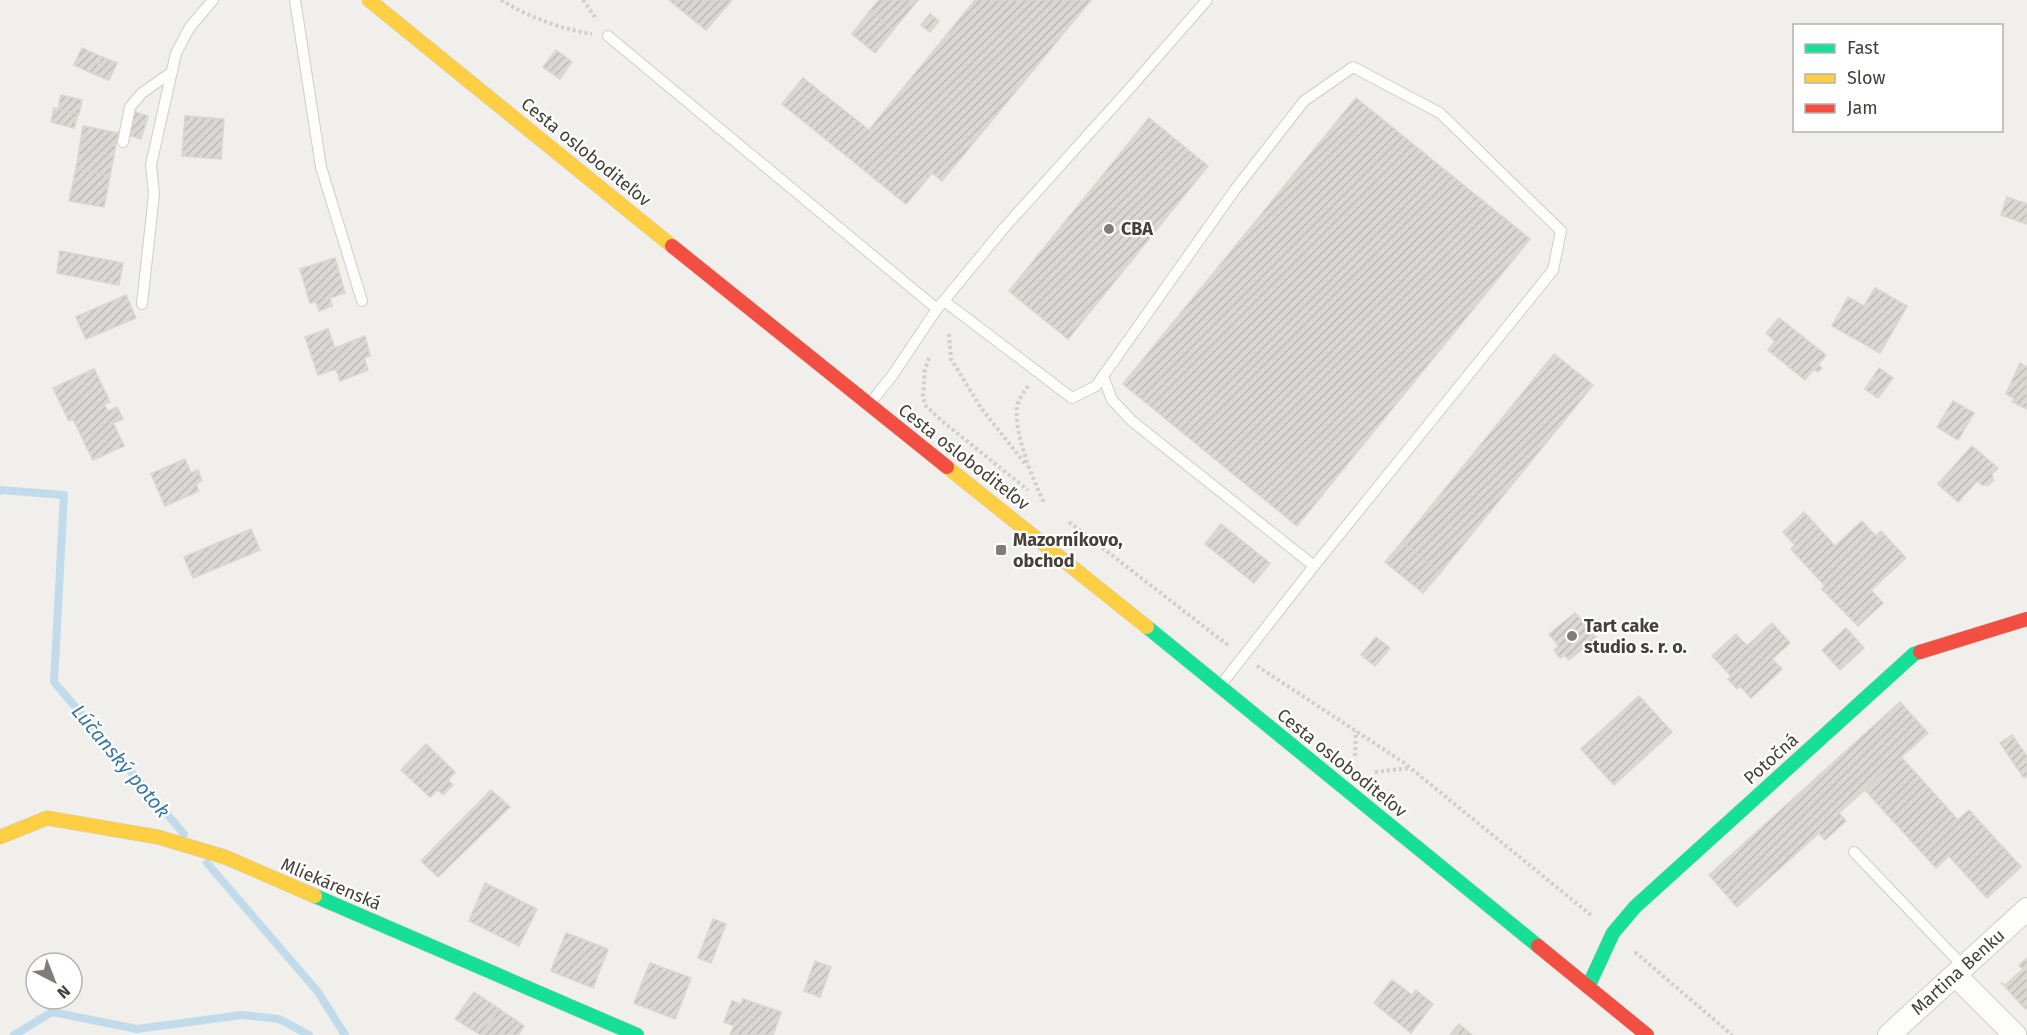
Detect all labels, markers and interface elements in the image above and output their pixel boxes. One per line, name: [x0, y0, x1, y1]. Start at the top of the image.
legend: [1793, 24, 2003, 132]
text: Fast: [1847, 37, 1880, 59]
text: Slow: [1847, 67, 1886, 89]
street label: Cesta osloboditeľov: [517, 93, 655, 211]
text: Jam: [1847, 97, 1878, 119]
place label: CBA: [1121, 218, 1153, 240]
marker: CBA: [1102, 222, 1116, 236]
street label: Cesta osloboditeľov: [894, 399, 1034, 515]
place label: Mazorníkovo, obchod: [1013, 529, 1123, 572]
marker: Mazorníkovo, obchod: [994, 543, 1008, 557]
place label: Tart cake studio s. r. o.: [1584, 615, 1687, 658]
marker: Tart cake studio s. r. o.: [1565, 629, 1579, 643]
water label: Lúčanský potok: [67, 700, 175, 823]
street label: Cesta osloboditeľov: [1273, 704, 1411, 822]
street label: Potočná: [1739, 729, 1803, 789]
street label: Mliekárenská: [278, 853, 384, 915]
street label: Martina Benku: [1907, 924, 2009, 1020]
north arrow: [24, 951, 84, 1011]
text: N: [53, 981, 74, 1002]

